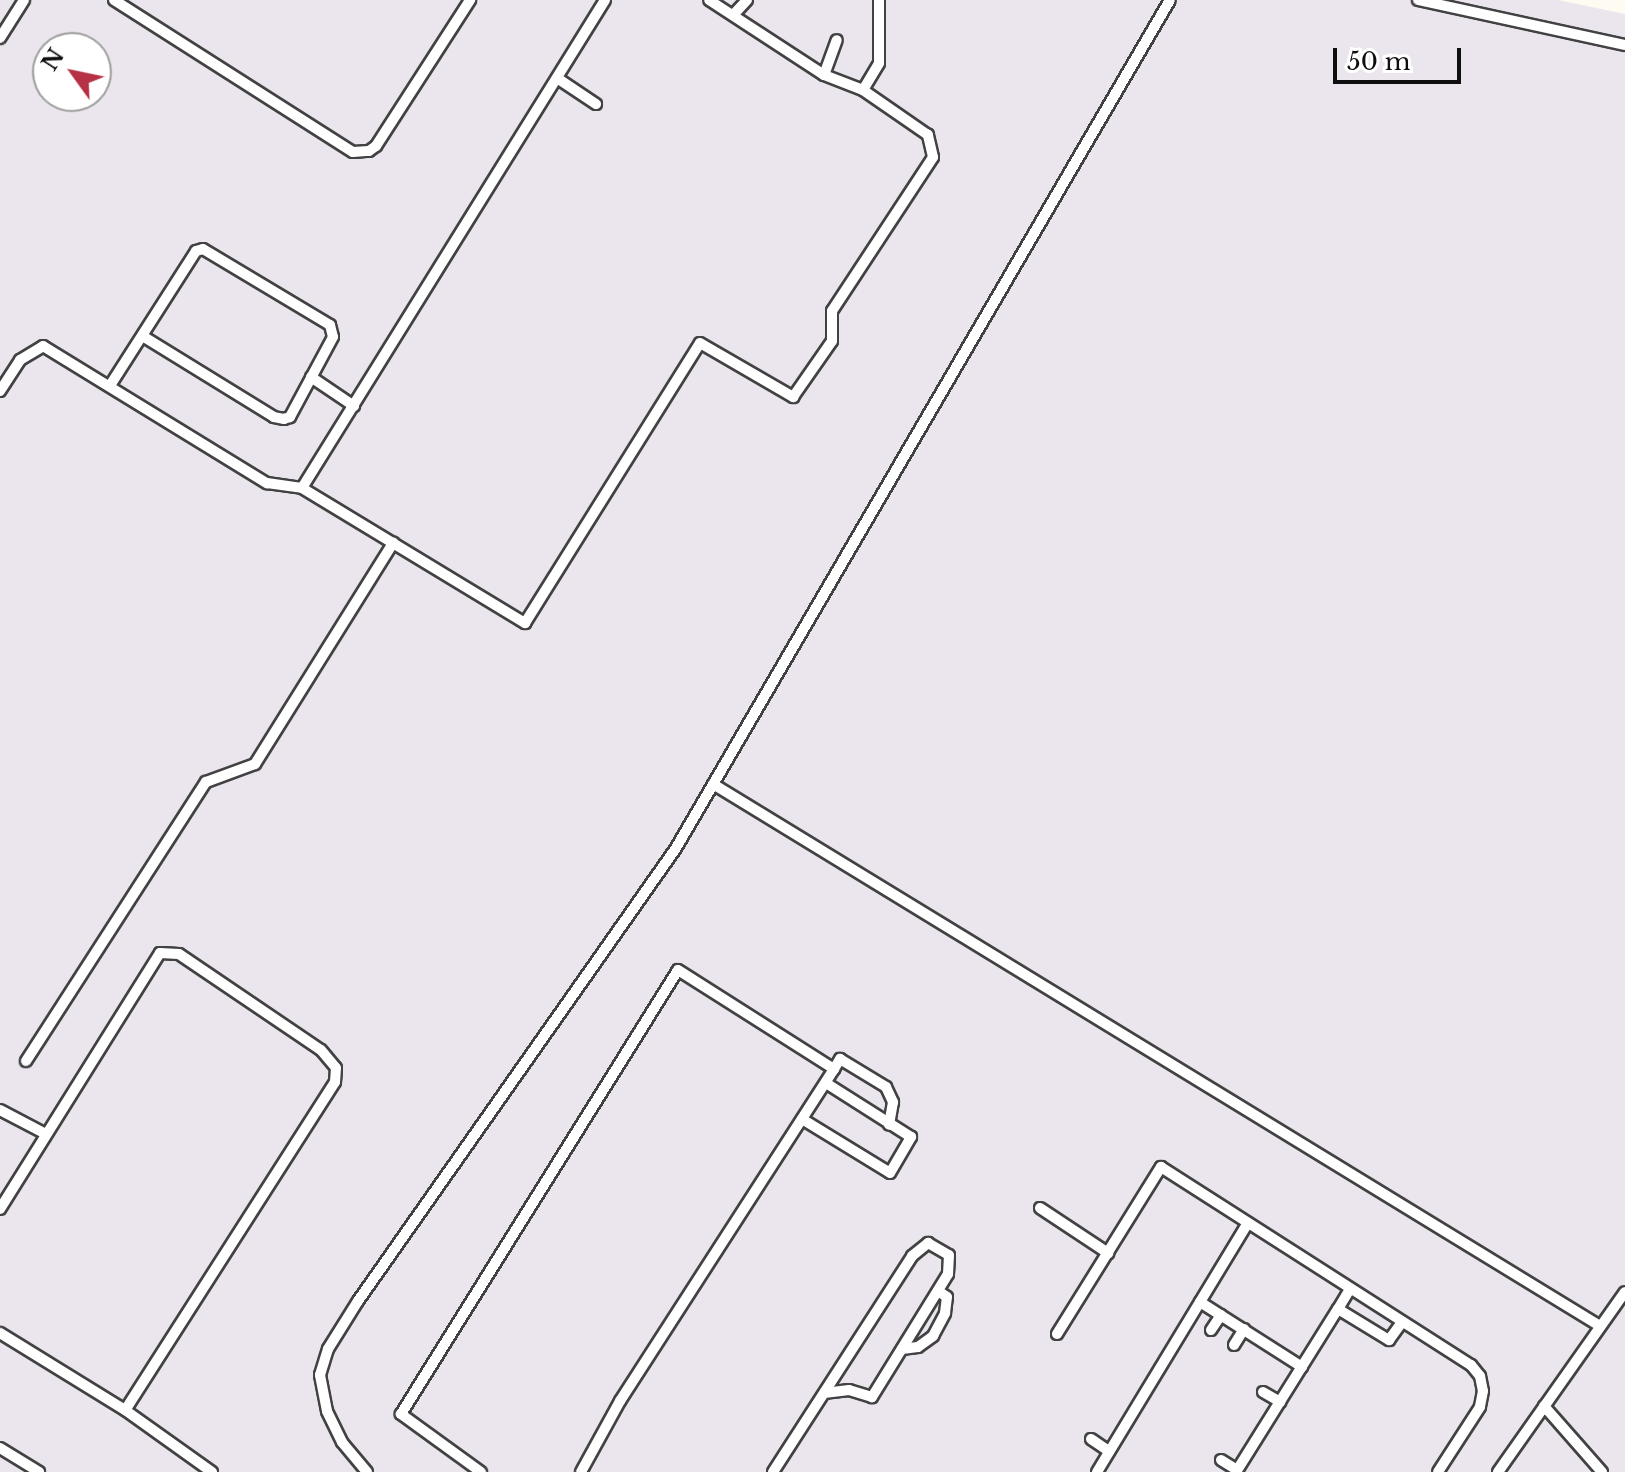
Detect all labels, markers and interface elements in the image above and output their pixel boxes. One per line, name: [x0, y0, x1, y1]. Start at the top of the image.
north arrow: [32, 32, 112, 112]
scale bar: [1337, 32, 1465, 82]
text: N: [36, 44, 70, 76]
text: 50 m: [1347, 47, 1410, 76]

